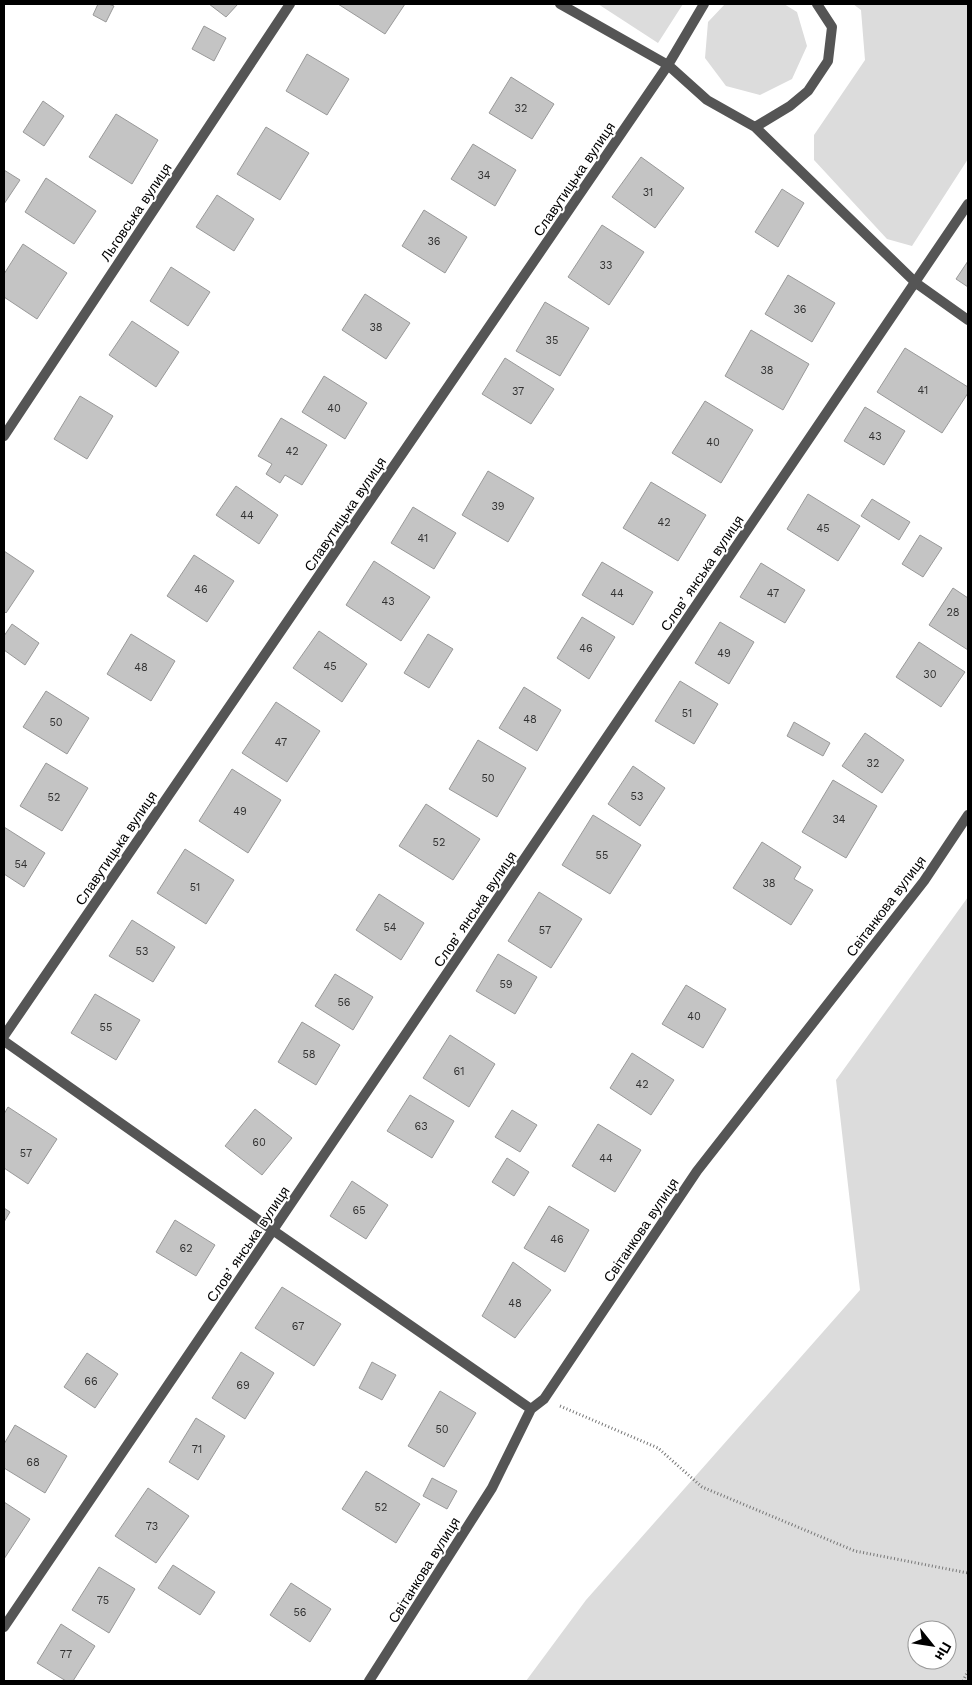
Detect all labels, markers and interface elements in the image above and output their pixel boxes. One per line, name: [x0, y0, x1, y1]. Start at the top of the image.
house number: 32: [515, 102, 527, 115]
street label: Славутицька вулиця: [530, 119, 618, 239]
street label: Льговська вулиця: [97, 160, 175, 264]
house number: 34: [477, 169, 491, 182]
house number: 31: [643, 186, 653, 199]
house number: 36: [427, 235, 441, 248]
house number: 33: [600, 259, 612, 272]
house number: 36: [793, 303, 807, 316]
house number: 38: [369, 321, 383, 334]
house number: 35: [546, 334, 558, 347]
house number: 38: [760, 364, 774, 377]
house number: 41: [918, 384, 928, 397]
house number: 37: [512, 385, 524, 398]
house number: 40: [327, 402, 341, 415]
house number: 43: [868, 430, 882, 443]
house number: 40: [706, 436, 720, 449]
house number: 42: [285, 445, 299, 458]
street label: Славутицька вулиця: [301, 454, 389, 574]
house number: 39: [491, 500, 505, 513]
house number: 44: [240, 509, 254, 522]
street label: Словʼянська вулиця: [657, 512, 747, 634]
house number: 42: [657, 516, 671, 529]
house number: 45: [816, 522, 830, 535]
house number: 41: [418, 532, 428, 545]
house number: 46: [194, 583, 208, 596]
house number: 44: [610, 587, 624, 600]
house number: 47: [767, 587, 779, 600]
house number: 43: [381, 595, 395, 608]
house number: 28: [946, 606, 960, 619]
house number: 46: [579, 642, 593, 655]
house number: 49: [717, 647, 731, 660]
house number: 45: [323, 660, 337, 673]
house number: 48: [134, 661, 148, 674]
house number: 30: [923, 668, 937, 681]
house number: 51: [682, 707, 692, 720]
house number: 48: [523, 713, 537, 726]
house number: 50: [49, 716, 63, 729]
house number: 47: [275, 736, 287, 749]
house number: 32: [867, 757, 879, 770]
house number: 50: [481, 772, 495, 785]
street label: Славутицька вулиця: [72, 788, 160, 908]
house number: 53: [631, 790, 643, 803]
house number: 52: [48, 791, 60, 804]
house number: 49: [233, 805, 247, 818]
house number: 34: [832, 813, 846, 826]
house number: 52: [433, 836, 445, 849]
street label: Словʼянська вулиця: [430, 848, 520, 970]
house number: 55: [596, 849, 608, 862]
street label: Світанкова вулиця: [843, 853, 929, 959]
house number: 54: [14, 858, 28, 871]
house number: 38: [762, 877, 776, 890]
house number: 51: [190, 881, 200, 894]
house number: 54: [383, 921, 397, 934]
house number: 57: [539, 924, 551, 937]
house number: 53: [136, 945, 148, 958]
house number: 59: [499, 978, 513, 991]
house number: 56: [337, 996, 351, 1009]
house number: 40: [687, 1010, 701, 1023]
house number: 55: [100, 1021, 112, 1034]
house number: 58: [302, 1048, 316, 1061]
house number: 61: [454, 1065, 464, 1078]
house number: 42: [635, 1078, 649, 1091]
house number: 63: [414, 1120, 428, 1133]
house number: 60: [252, 1136, 266, 1149]
house number: 57: [20, 1147, 32, 1160]
house number: 44: [599, 1152, 613, 1165]
street label: Світанкова вулиця: [600, 1175, 682, 1285]
street label: Словʼянська вулиця: [203, 1183, 293, 1305]
house number: 65: [352, 1204, 366, 1217]
house number: 46: [550, 1233, 564, 1246]
house number: 62: [179, 1242, 193, 1255]
house number: 48: [508, 1297, 522, 1310]
house number: 67: [292, 1320, 304, 1333]
house number: 66: [84, 1375, 98, 1388]
house number: 69: [236, 1379, 250, 1392]
house number: 50: [435, 1423, 449, 1436]
house number: 71: [192, 1443, 202, 1456]
house number: 68: [26, 1456, 40, 1469]
house number: 52: [375, 1501, 387, 1514]
street label: Світанкова вулиця: [385, 1514, 463, 1626]
house number: 73: [146, 1520, 158, 1533]
house number: 75: [97, 1594, 109, 1607]
house number: 56: [293, 1606, 307, 1619]
north arrow: [907, 1620, 957, 1670]
text: Пн: [932, 1639, 955, 1664]
house number: 77: [60, 1648, 72, 1661]

